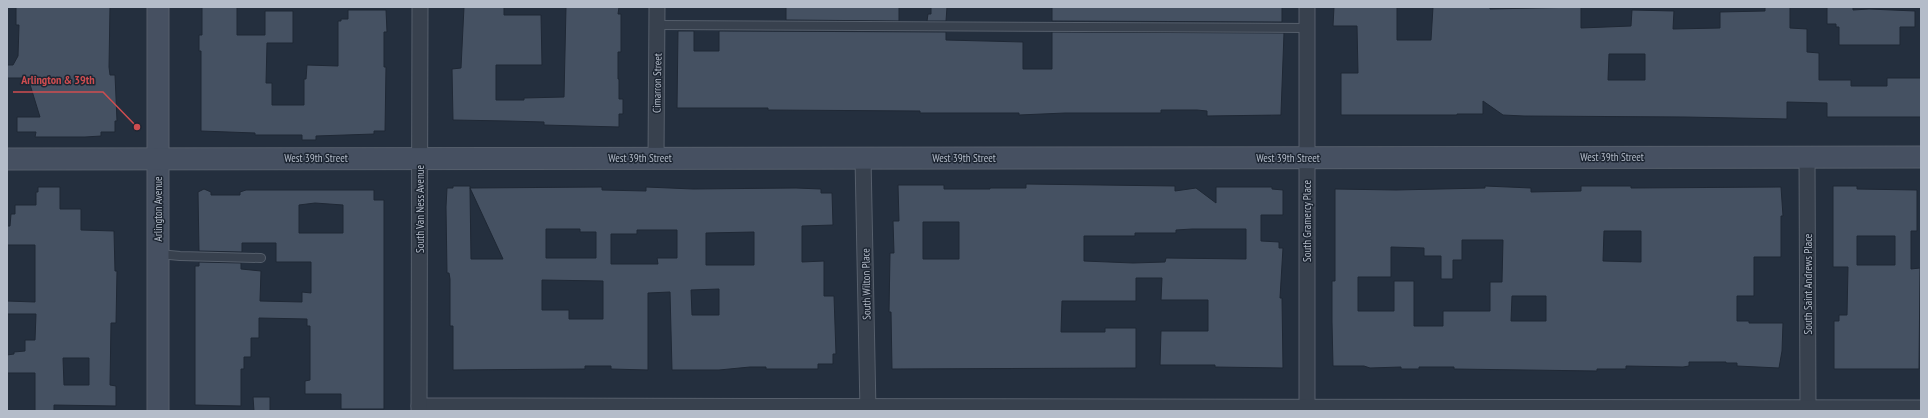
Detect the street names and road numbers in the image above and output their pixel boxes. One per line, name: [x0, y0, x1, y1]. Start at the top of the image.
street label: Cimarron Street: [649, 53, 665, 113]
street label: West 39th Street: [1580, 150, 1644, 164]
street label: West 39th Street: [284, 151, 348, 165]
street label: West 39th Street: [608, 151, 672, 165]
street label: West 39th Street: [932, 151, 996, 165]
street label: West 39th Street: [1256, 151, 1320, 165]
street label: South Van Ness Avenue: [413, 164, 427, 253]
street label: Arlington Avenue: [151, 176, 165, 242]
street label: South Gramercy Place: [1300, 179, 1314, 262]
street label: South Saint Andrews Place: [1801, 233, 1815, 334]
street label: South Wilton Place: [858, 248, 874, 320]

